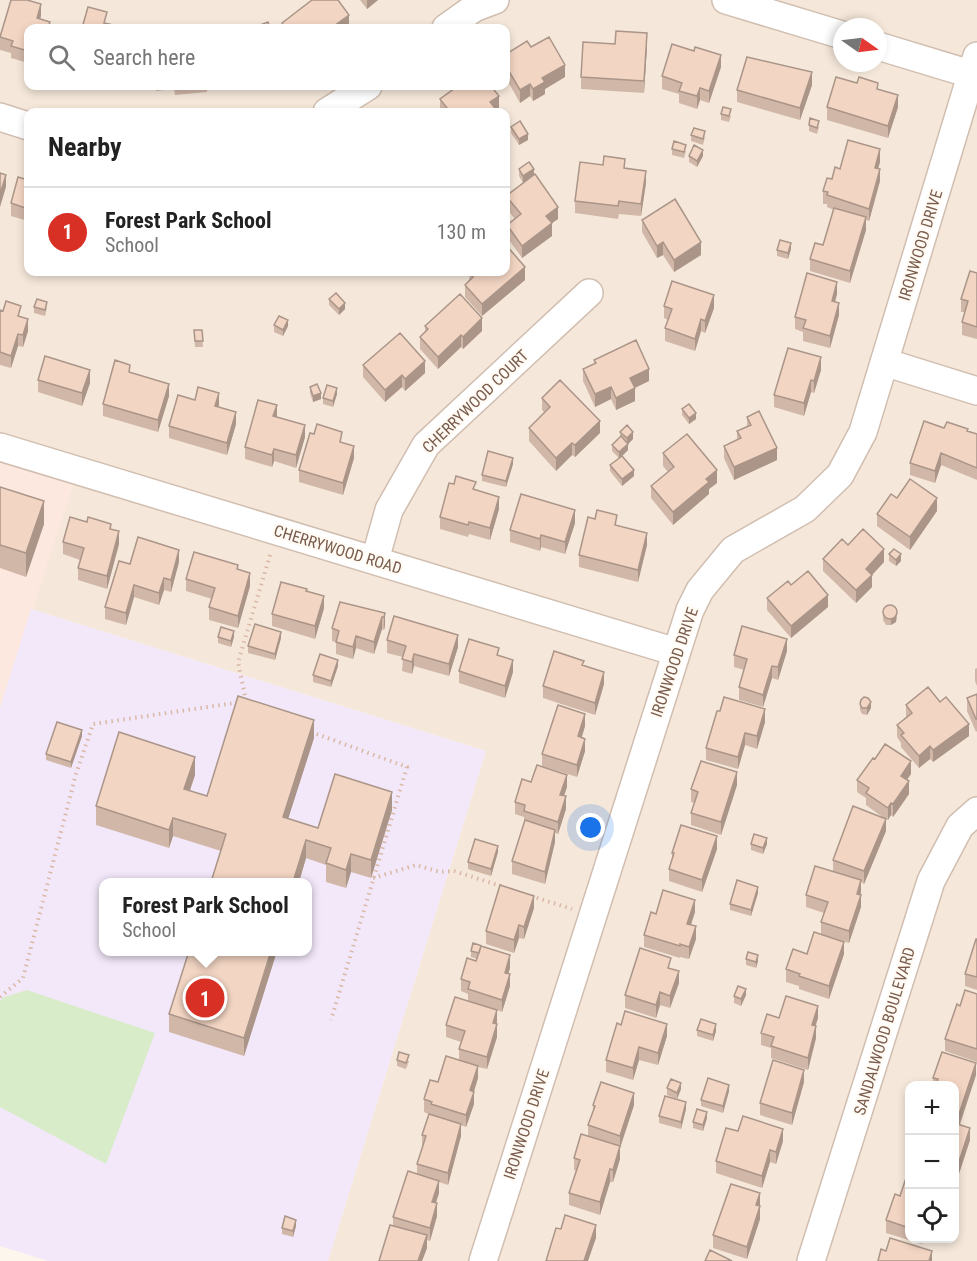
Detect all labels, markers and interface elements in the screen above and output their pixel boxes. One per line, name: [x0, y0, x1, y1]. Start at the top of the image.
north arrow: [833, 18, 887, 72]
search box: [24, 24, 510, 90]
icon: search: [45, 41, 78, 74]
text: Search here: [93, 45, 195, 70]
text: Nearby: [48, 132, 122, 162]
street label: IRONWOOD DRIVE: [895, 187, 946, 303]
text: Forest Park School: [105, 208, 271, 233]
text: 1: [62, 220, 73, 244]
text: 130 m: [437, 220, 486, 244]
text: School: [105, 233, 159, 257]
street label: CHERRYWOOD COURT: [418, 346, 532, 457]
street label: CHERRYWOOD ROAD: [272, 521, 404, 578]
street label: IRONWOOD DRIVE: [647, 605, 702, 720]
your location: [576, 813, 605, 842]
popup: [99, 878, 312, 956]
text: Forest Park School: [122, 893, 289, 918]
text: School: [122, 918, 176, 942]
street label: SANDALWOOD BOULEVARD: [850, 945, 919, 1117]
pin: 1: [186, 976, 224, 1020]
street label: IRONWOOD DRIVE: [500, 1067, 553, 1182]
map controls: [905, 1081, 959, 1243]
button: +: [905, 1081, 959, 1135]
button: −: [905, 1135, 959, 1189]
button: locate: [905, 1189, 959, 1243]

